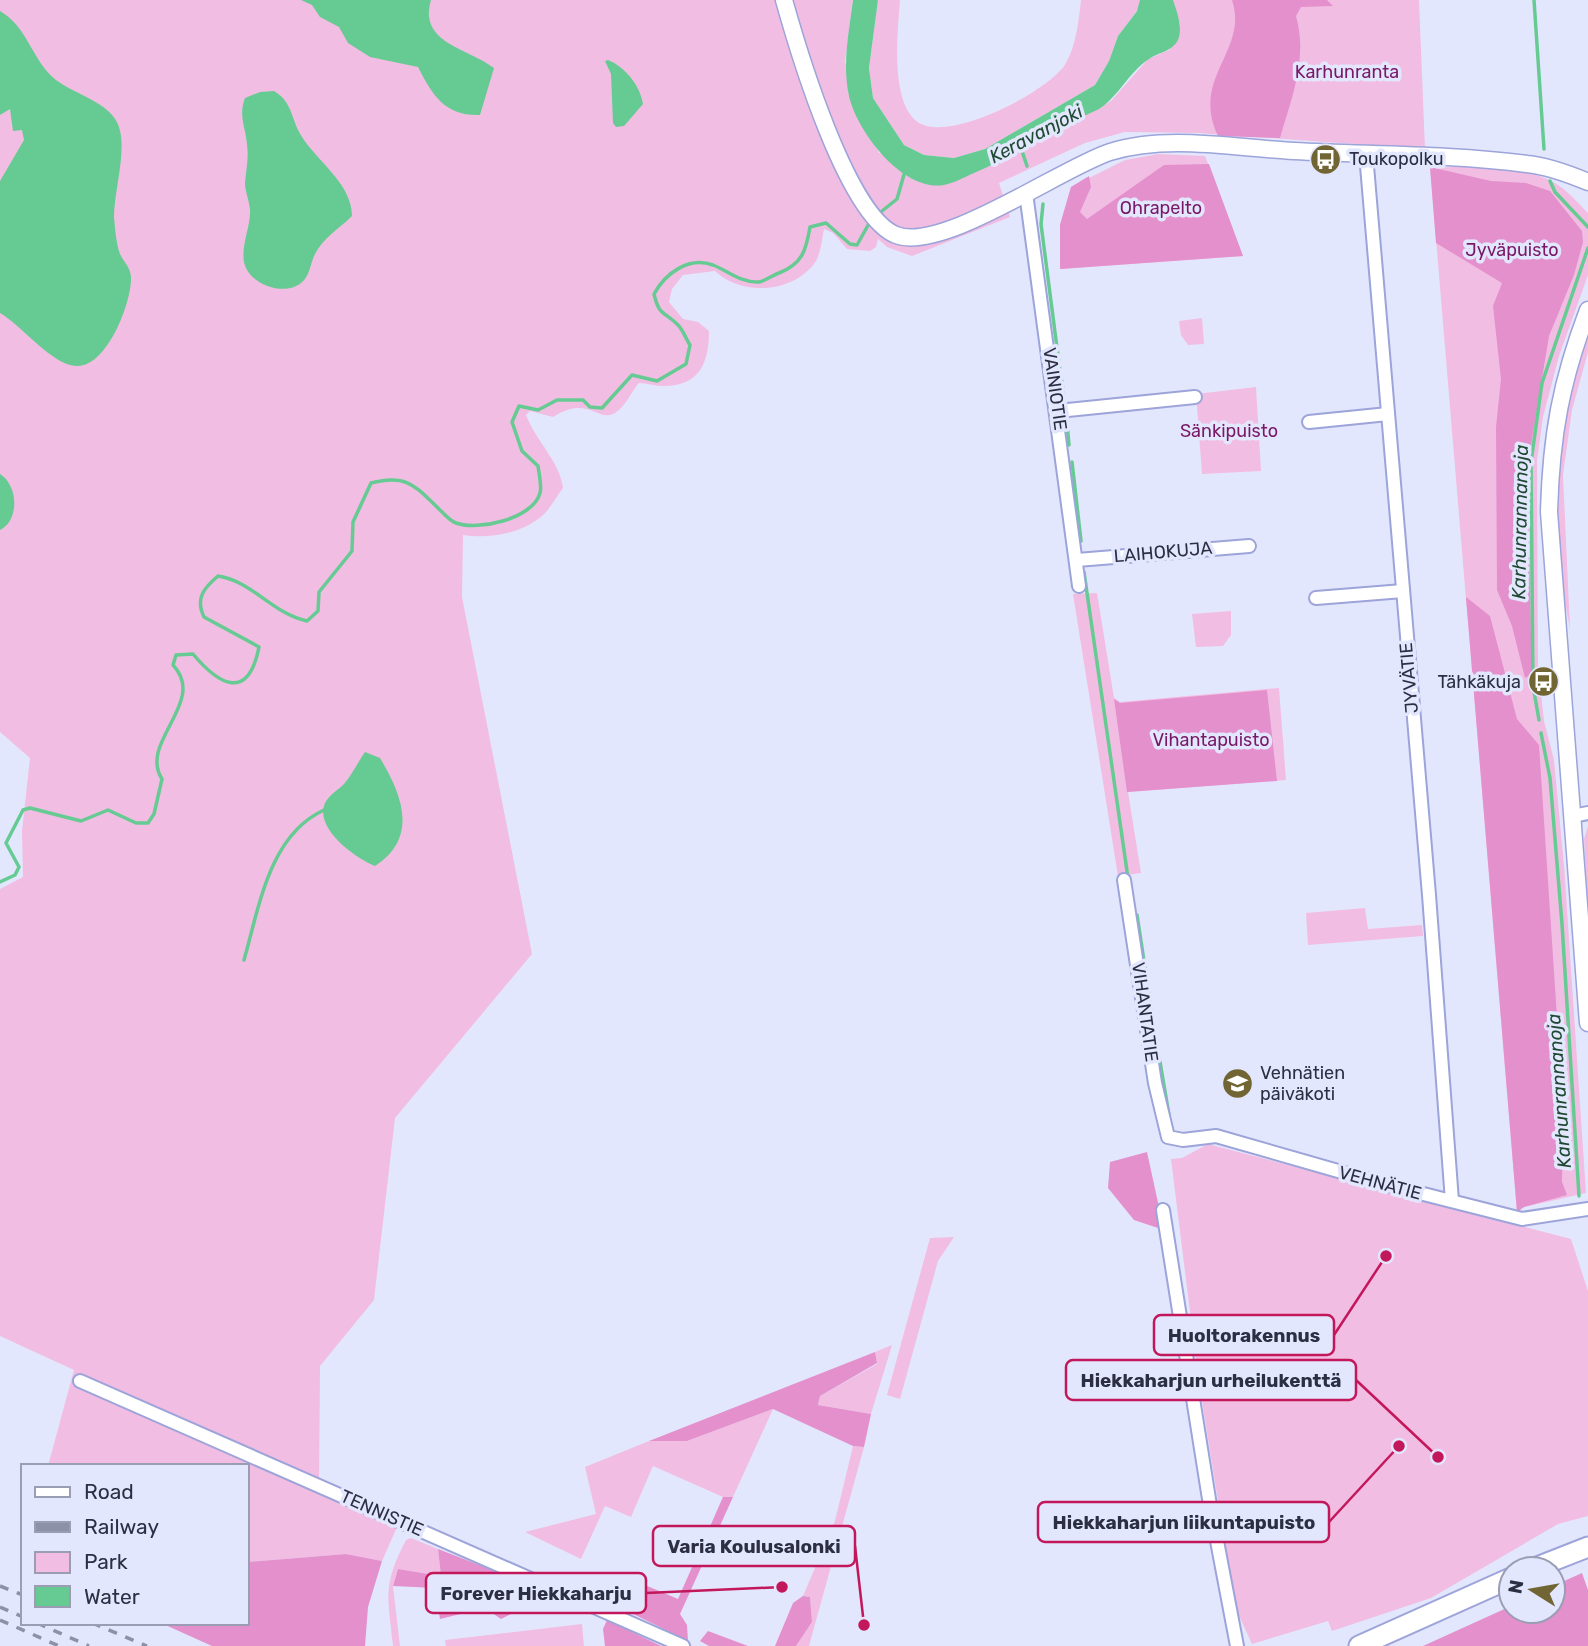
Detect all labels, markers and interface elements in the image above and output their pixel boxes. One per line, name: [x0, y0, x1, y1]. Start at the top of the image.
park label: Karhunranta: [1295, 61, 1399, 83]
water label: Keravanjoki: [985, 100, 1087, 168]
bus stop icon: Toukopolku: [1309, 142, 1343, 176]
place label: Toukopolku: [1349, 148, 1444, 170]
park label: Ohrapelto: [1120, 197, 1202, 219]
park label: Jyväpuisto: [1465, 239, 1559, 261]
street label: VAINIOTIE: [1038, 346, 1072, 432]
park label: Sänkipuisto: [1180, 420, 1278, 442]
water label: Karhunrannanoja: [1507, 444, 1533, 600]
street label: LAIHOKUJA: [1113, 537, 1213, 567]
street label: JYVÄTIE: [1395, 642, 1423, 714]
bus stop icon: Tähkäkuja: [1527, 665, 1561, 699]
place label: Tähkäkuja: [1438, 671, 1521, 693]
park label: Vihantapuisto: [1152, 729, 1270, 751]
street label: VIHANTATIE: [1127, 961, 1163, 1063]
water label: Karhunrannanoja: [1542, 1013, 1576, 1169]
place label: Vehnätien päiväkoti: [1260, 1062, 1345, 1105]
school or university icon: Vehnätien päiväkoti: [1220, 1066, 1254, 1100]
street label: VEHNÄTIE: [1336, 1161, 1424, 1205]
callout: Huoltorakennus: [1154, 1315, 1334, 1355]
text: Huoltorakennus: [1168, 1324, 1320, 1347]
callout: Hiekkaharjun urheilukenttä: [1066, 1360, 1356, 1400]
text: Hiekkaharjun urheilukenttä: [1080, 1369, 1342, 1392]
legend: [21, 1464, 248, 1625]
text: Road: [84, 1479, 134, 1504]
street label: TENNISTIE: [337, 1485, 427, 1541]
callout: Hiekkaharjun liikuntapuisto: [1038, 1502, 1329, 1542]
text: Hiekkaharjun liikuntapuisto: [1053, 1511, 1315, 1534]
text: Railway: [84, 1514, 159, 1539]
callout: Varia Koulusalonki: [653, 1526, 855, 1566]
text: Varia Koulusalonki: [667, 1535, 841, 1558]
text: Park: [84, 1549, 128, 1574]
north arrow: [1497, 1555, 1567, 1625]
callout: Forever Hiekkaharju: [426, 1573, 646, 1613]
text: N: [1503, 1578, 1528, 1596]
text: Forever Hiekkaharju: [440, 1582, 632, 1605]
text: Water: [84, 1584, 140, 1609]

